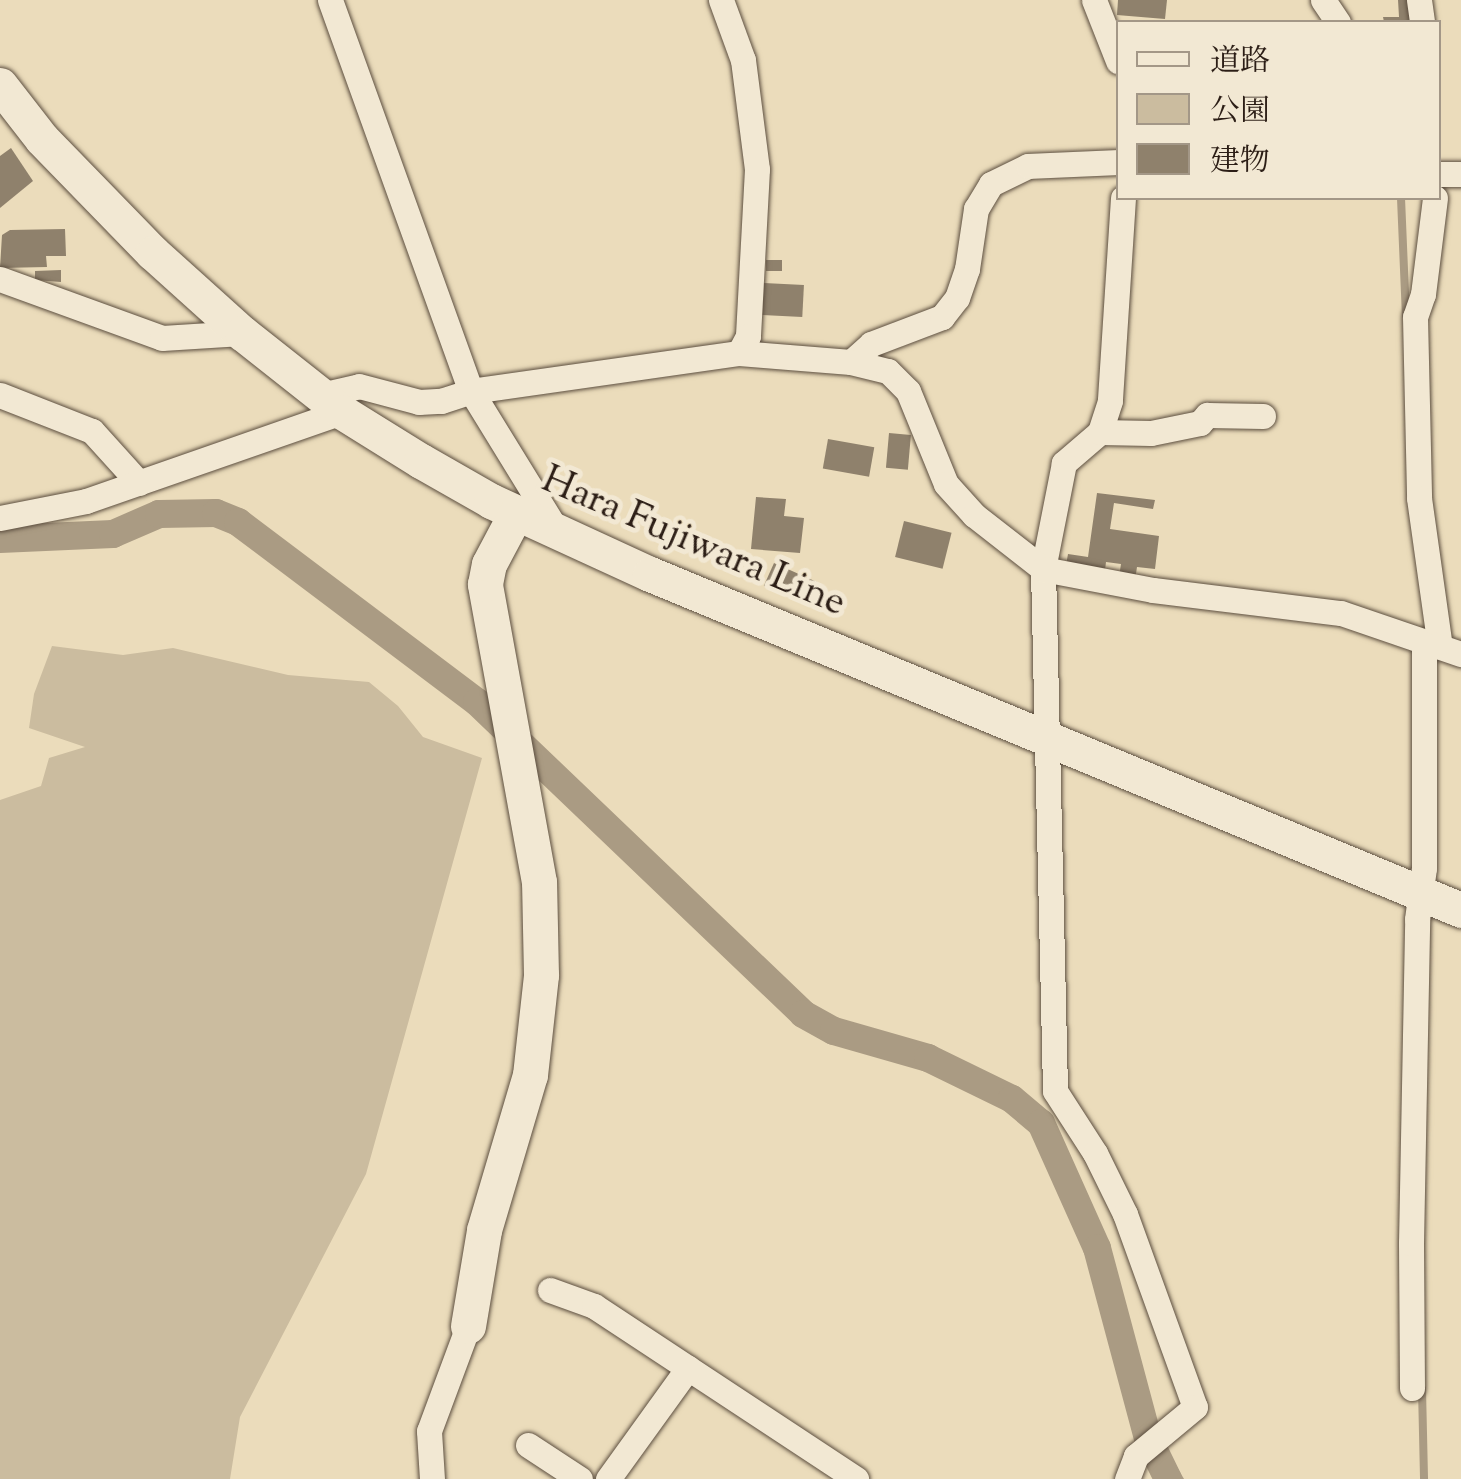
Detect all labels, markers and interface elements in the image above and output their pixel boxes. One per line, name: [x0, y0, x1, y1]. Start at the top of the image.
legend: [1116, 20, 1441, 200]
text: 道路: [1210, 41, 1270, 84]
text: 公園: [1210, 91, 1270, 134]
text: 建物: [1210, 141, 1270, 184]
street label: Hara Fujiwara Line: [534, 457, 852, 629]

